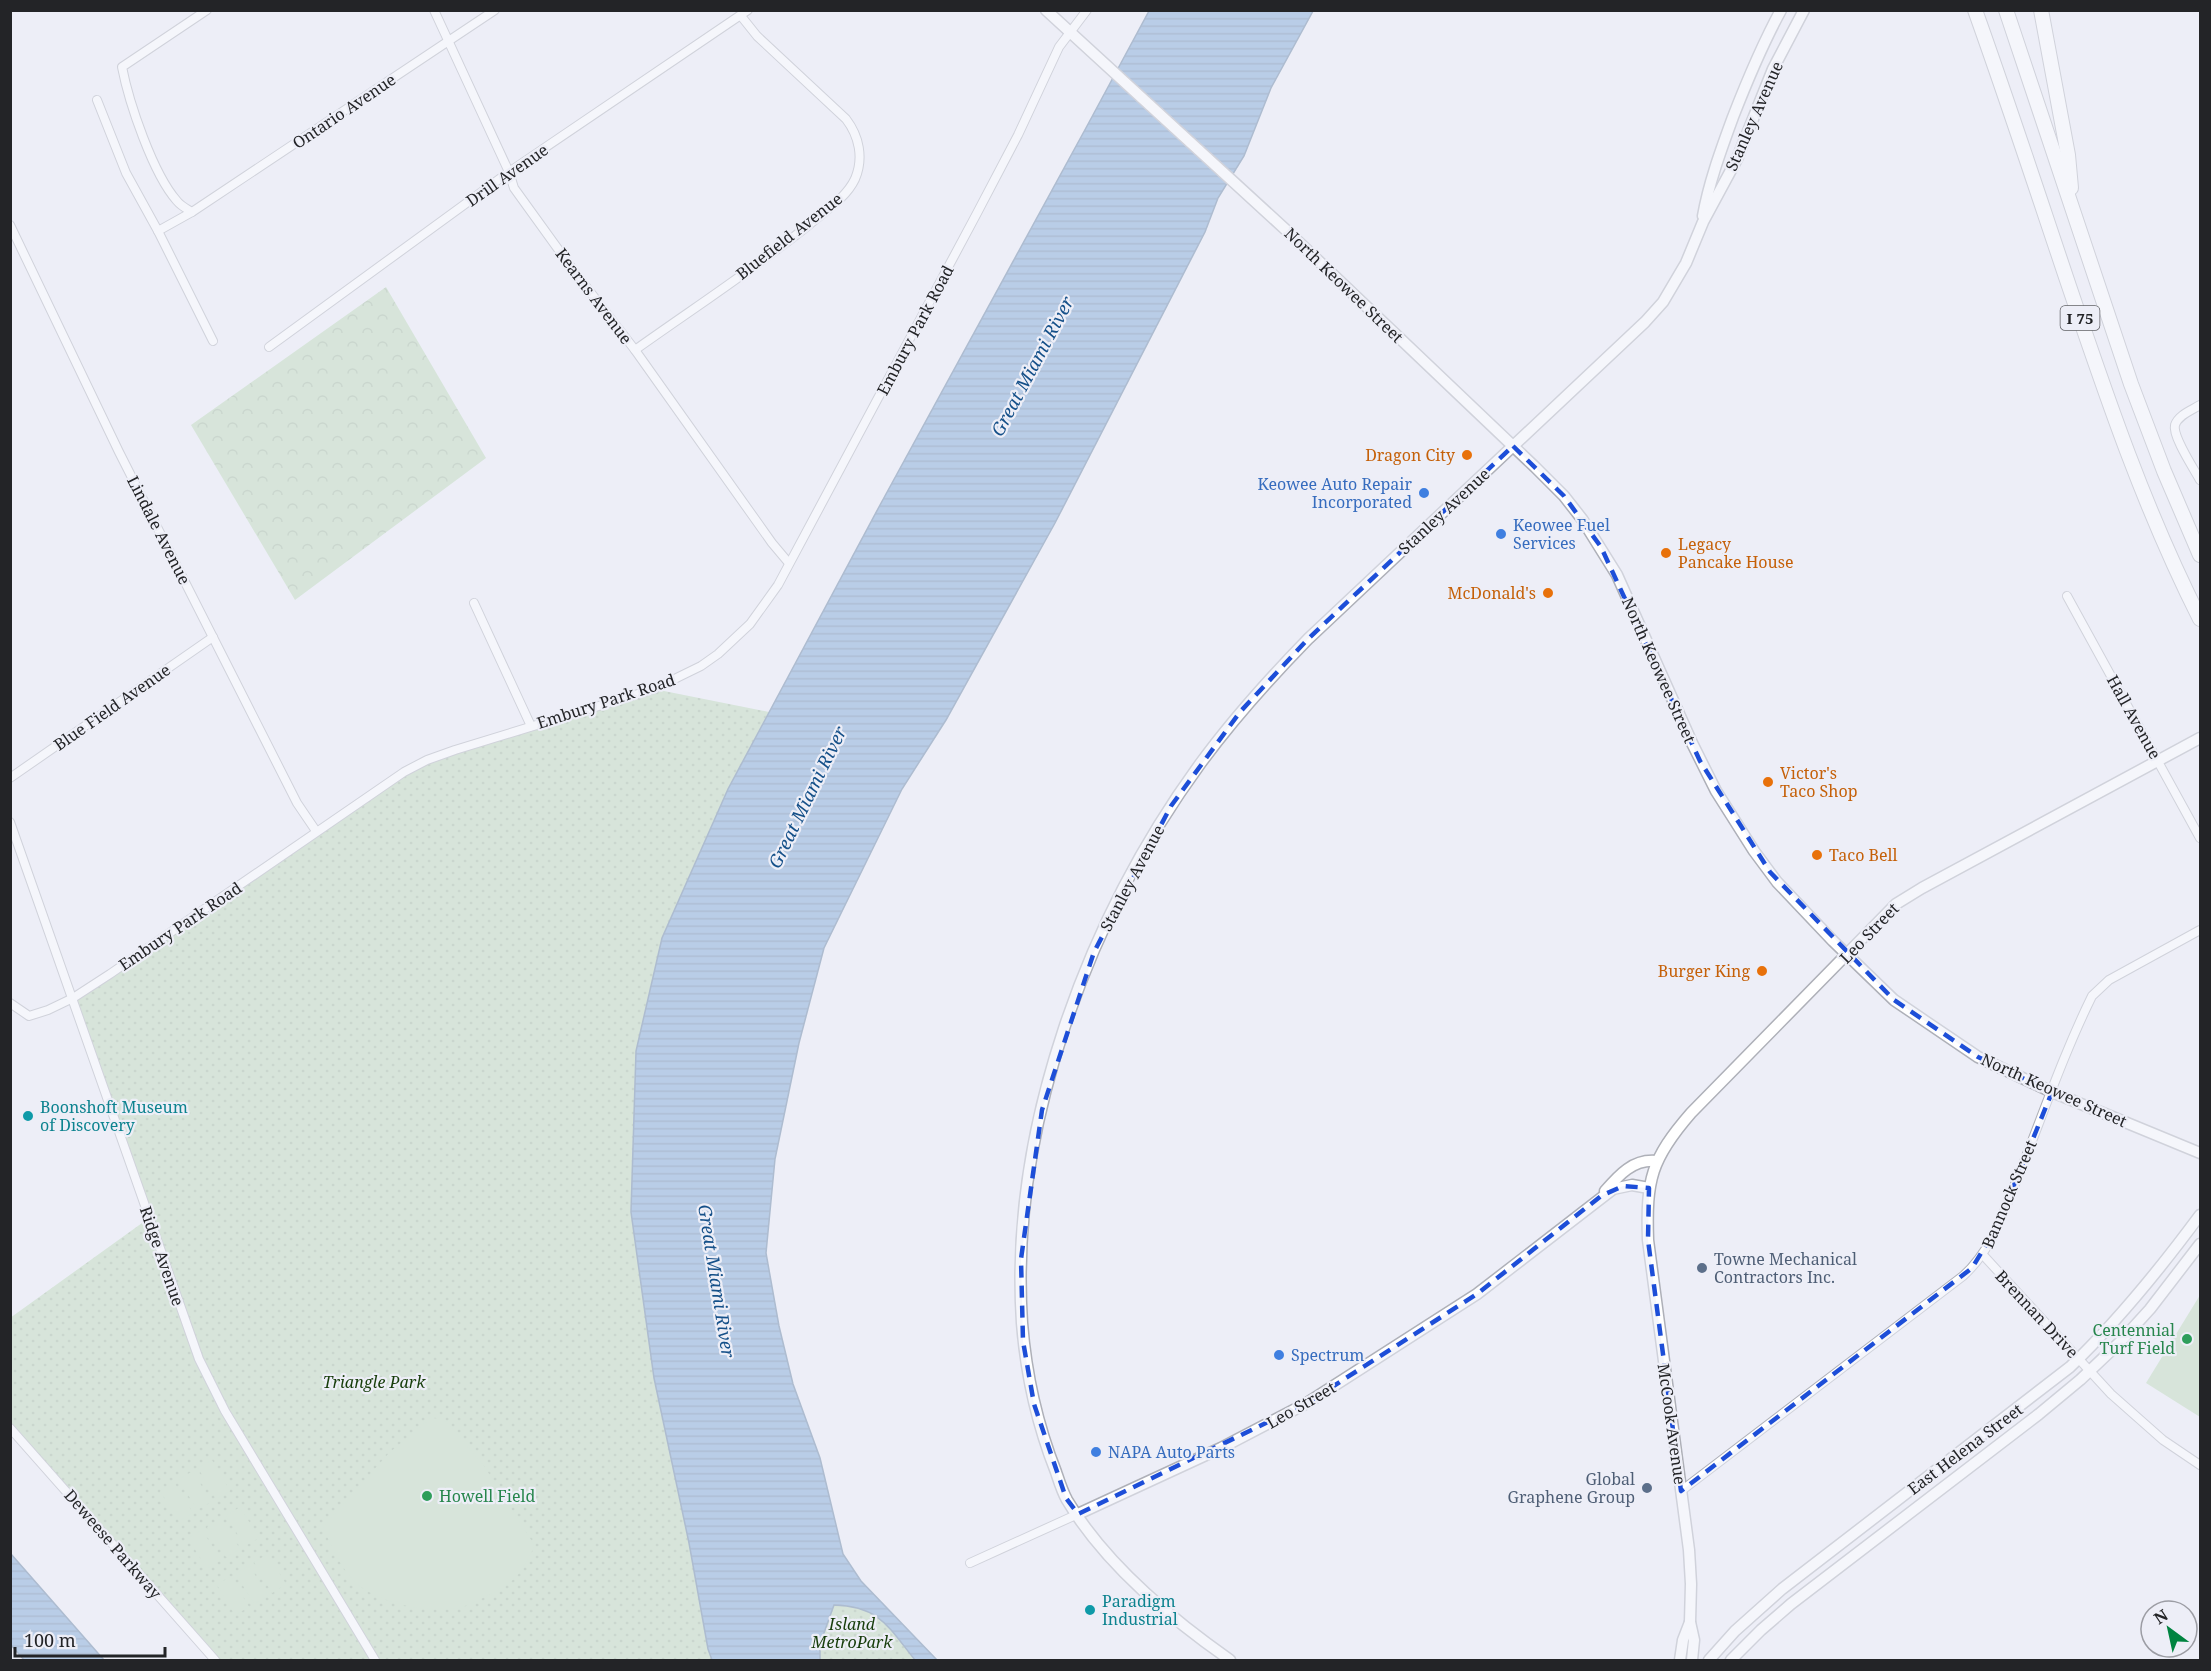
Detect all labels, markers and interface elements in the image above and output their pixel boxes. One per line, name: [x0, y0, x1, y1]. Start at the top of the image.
street label: Stanley Avenue: [1720, 58, 1788, 174]
street label: Ontario Avenue: [288, 68, 400, 154]
street label: Drill Avenue: [462, 139, 552, 211]
street label: Bluefield Avenue: [731, 187, 847, 285]
street label: North Keowee Street: [1280, 222, 1408, 348]
street label: Kearns Avenue: [551, 244, 637, 348]
street label: Embury Park Road: [871, 261, 959, 399]
water label: Great Miami River: [985, 291, 1079, 440]
road number: I 75: [2060, 306, 2100, 330]
place label: Dragon City: [1365, 444, 1456, 466]
marker: Dragon City: [1460, 448, 1474, 462]
street label: Stanley Avenue: [1394, 463, 1494, 559]
street label: Lindale Avenue: [122, 472, 196, 588]
place label: Keowee Auto Repair Incorporated: [1258, 473, 1412, 513]
marker: Keowee Auto Repair Incorporated: [1417, 486, 1431, 500]
place label: Keowee Fuel Services: [1513, 514, 1610, 554]
marker: Keowee Fuel Services: [1494, 527, 1508, 541]
place label: Legacy Pancake House: [1678, 533, 1794, 573]
marker: Legacy Pancake House: [1659, 546, 1673, 560]
place label: McDonald's: [1447, 582, 1536, 604]
marker: McDonald's: [1541, 586, 1555, 600]
street label: North Keowee Street: [1617, 594, 1701, 747]
street label: Blue Field Avenue: [49, 659, 175, 755]
street label: Embury Park Road: [534, 668, 678, 734]
street label: Hall Avenue: [2102, 671, 2166, 763]
water label: Great Miami River: [762, 722, 852, 872]
place label: Victor's Taco Shop: [1780, 762, 1858, 802]
marker: Victor's Taco Shop: [1761, 775, 1775, 789]
street label: Stanley Avenue: [1095, 821, 1169, 935]
place label: Taco Bell: [1829, 844, 1898, 866]
marker: Taco Bell: [1810, 848, 1824, 862]
street label: Embury Park Road: [114, 876, 246, 975]
street label: Leo Street: [1835, 898, 1904, 968]
place label: Burger King: [1658, 960, 1750, 982]
marker: Burger King: [1755, 964, 1769, 978]
street label: North Keowee Street: [1978, 1048, 2131, 1132]
place label: Boonshoft Museum of Discovery: [40, 1096, 188, 1136]
marker: Boonshoft Museum of Discovery: [21, 1109, 35, 1123]
street label: Bannock Street: [1976, 1136, 2042, 1251]
street label: Ridge Avenue: [135, 1203, 189, 1309]
water label: Great Miami River: [693, 1203, 741, 1360]
place label: Towne Mechanical Contractors Inc.: [1714, 1248, 1857, 1288]
marker: Towne Mechanical Contractors Inc.: [1695, 1261, 1709, 1275]
street label: Brennan Drive: [1990, 1265, 2084, 1363]
place label: Centennial Turf Field: [2092, 1319, 2175, 1359]
marker: Centennial Turf Field: [2180, 1332, 2194, 1346]
place label: Spectrum: [1291, 1344, 1364, 1366]
marker: Spectrum: [1272, 1348, 1286, 1362]
street label: McCook Avenue: [1653, 1362, 1691, 1486]
park label: Triangle Park: [323, 1371, 426, 1393]
street label: Leo Street: [1262, 1376, 1340, 1434]
street label: East Helena Street: [1903, 1398, 2027, 1500]
place label: NAPA Auto Parts: [1108, 1441, 1235, 1463]
marker: NAPA Auto Parts: [1089, 1445, 1103, 1459]
place label: Global Graphene Group: [1508, 1468, 1635, 1508]
marker: Global Graphene Group: [1640, 1481, 1654, 1495]
street label: Deweese Parkway: [59, 1485, 167, 1604]
place label: Howell Field: [439, 1485, 535, 1507]
marker: Howell Field: [420, 1489, 434, 1503]
place label: Paradigm Industrial: [1102, 1590, 1178, 1630]
north arrow: [2139, 1599, 2199, 1659]
marker: Paradigm Industrial: [1083, 1603, 1097, 1617]
text: N: [2150, 1604, 2172, 1629]
park label: Island MetroPark: [811, 1613, 893, 1653]
scale bar: [15, 1620, 165, 1658]
text: 100 m: [24, 1628, 76, 1652]

